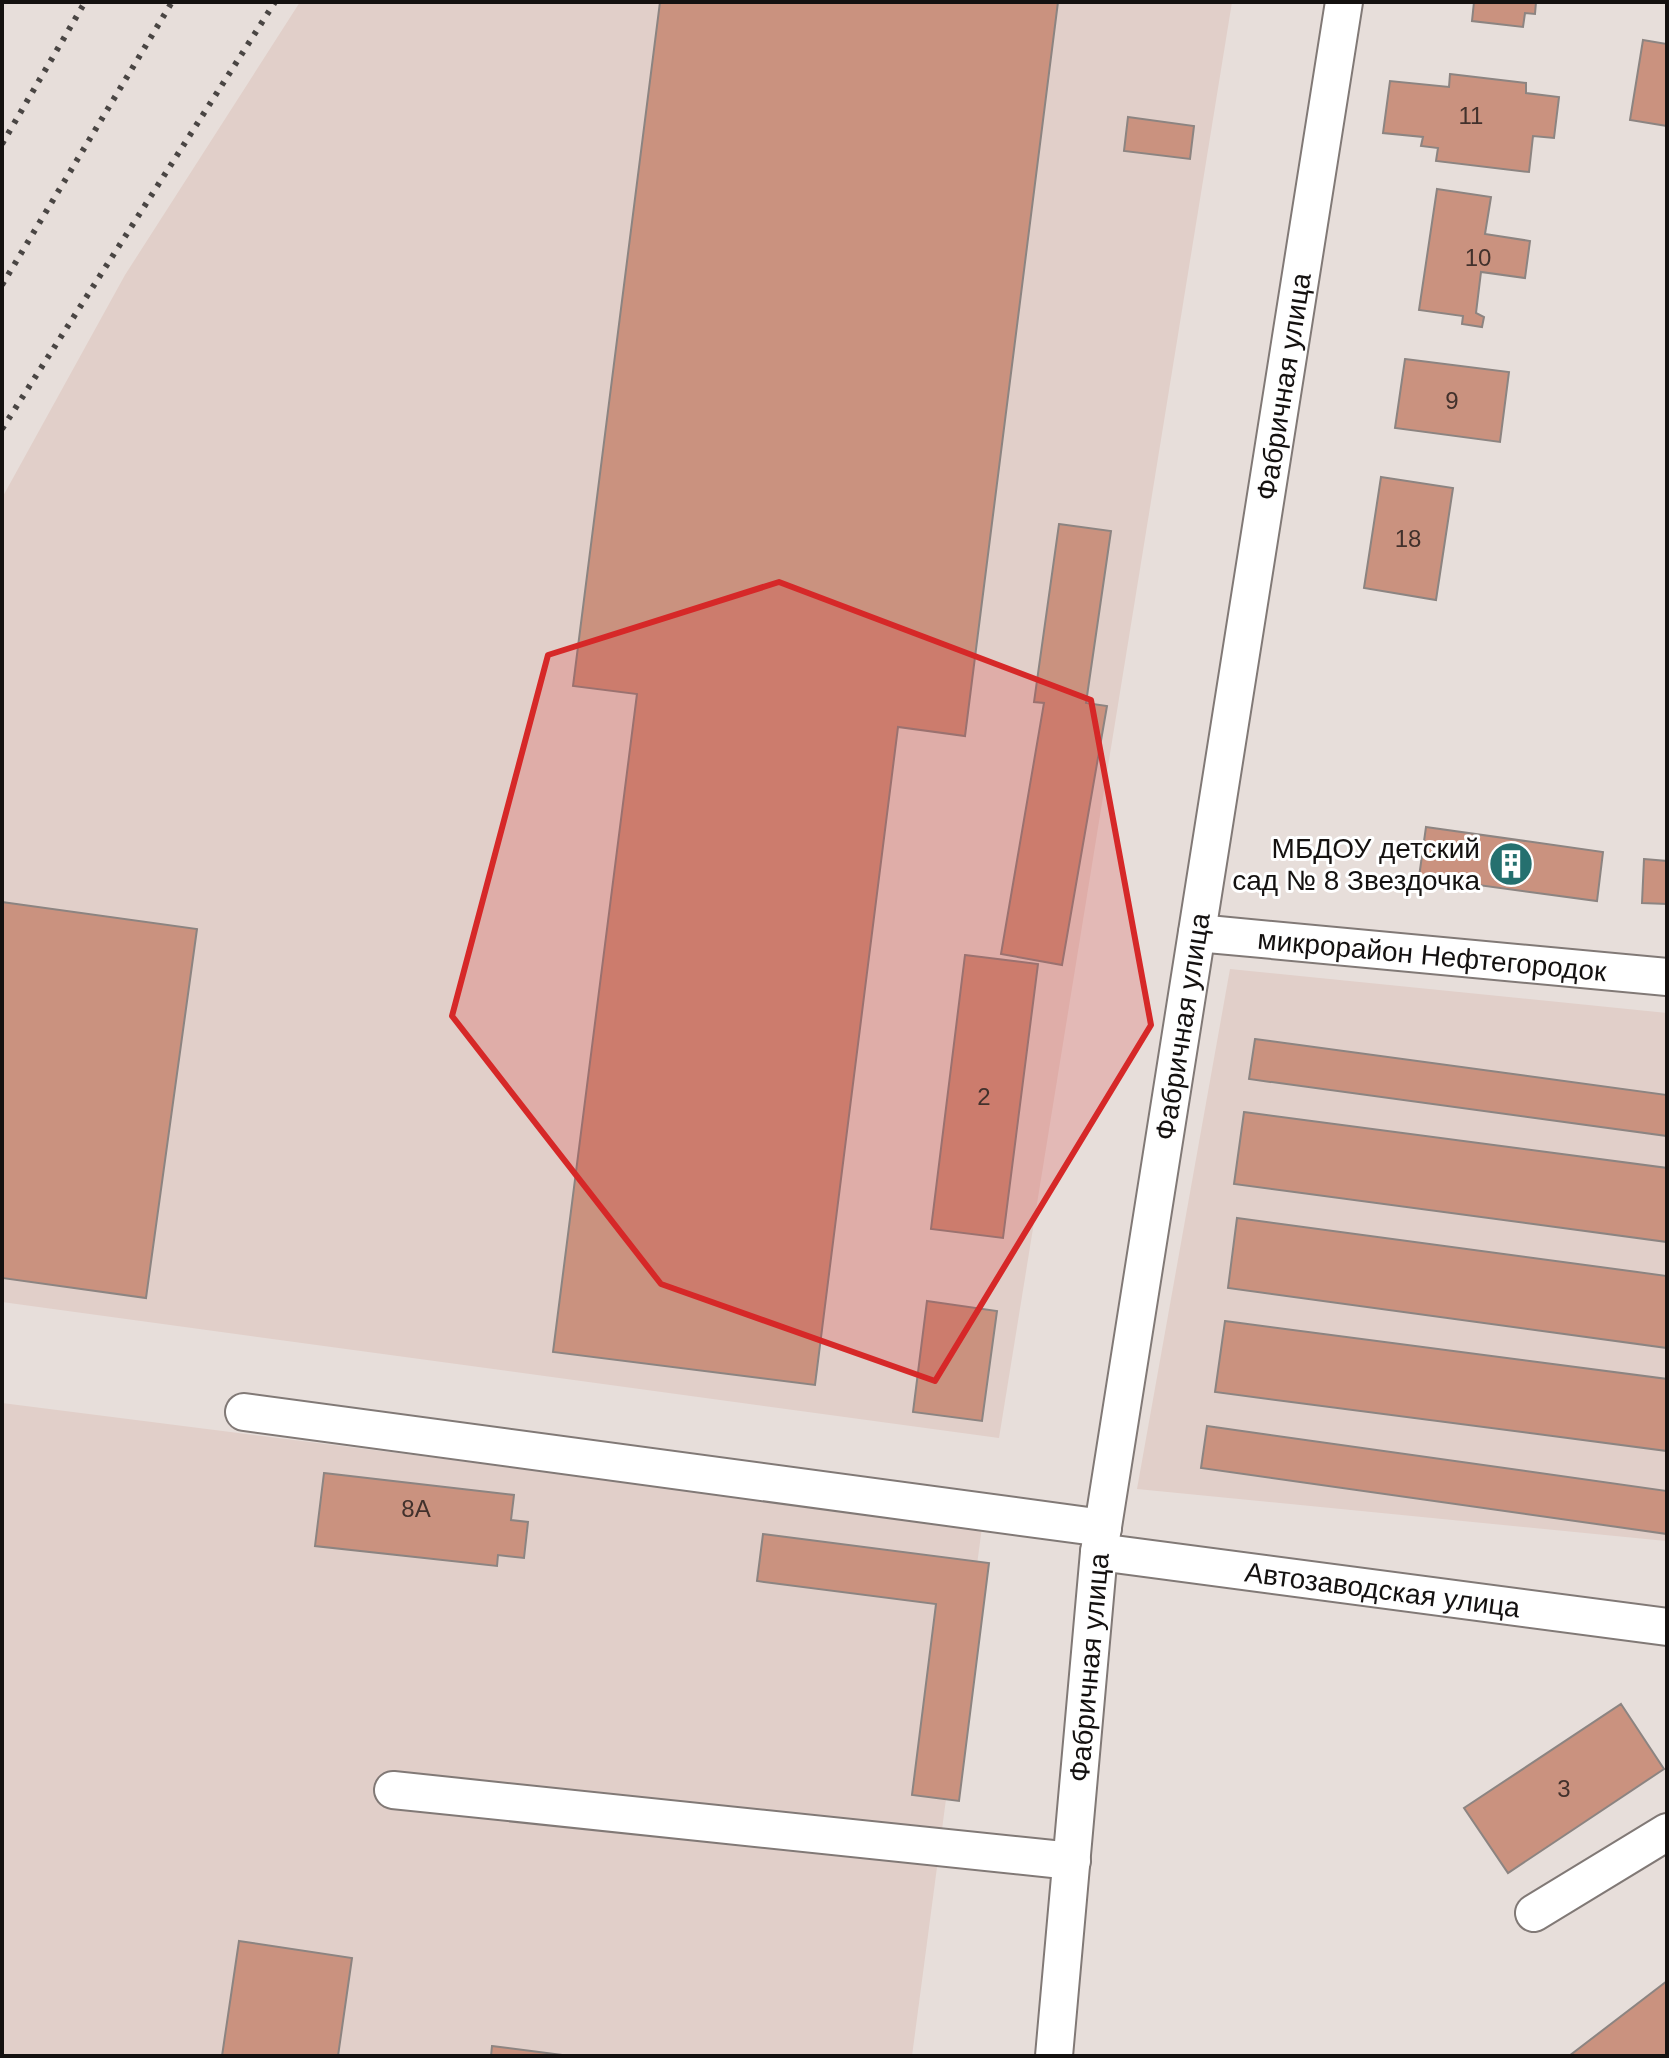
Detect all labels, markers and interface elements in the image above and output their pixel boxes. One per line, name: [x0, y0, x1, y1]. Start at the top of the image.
house number: 11: [1459, 102, 1483, 129]
house number: 10: [1465, 244, 1491, 271]
street label: Фабричная улица: [1250, 270, 1317, 502]
house number: 9: [1445, 387, 1459, 414]
house number: 18: [1395, 525, 1421, 552]
place label: МБДОУ детский сад № 8 Звездочка: [1232, 833, 1480, 896]
building icon: МБДОУ детский сад № 8 Звездочка: [1487, 840, 1535, 888]
street label: Фабричная улица: [1149, 910, 1215, 1142]
street label: микрорайон Нефтегородок: [1256, 923, 1608, 987]
house number: 2: [977, 1083, 991, 1110]
house number: 8А: [401, 1495, 431, 1522]
street label: Фабричная улица: [1063, 1551, 1114, 1783]
street label: Автозаводская улица: [1243, 1556, 1523, 1623]
house number: 3: [1557, 1775, 1571, 1802]

